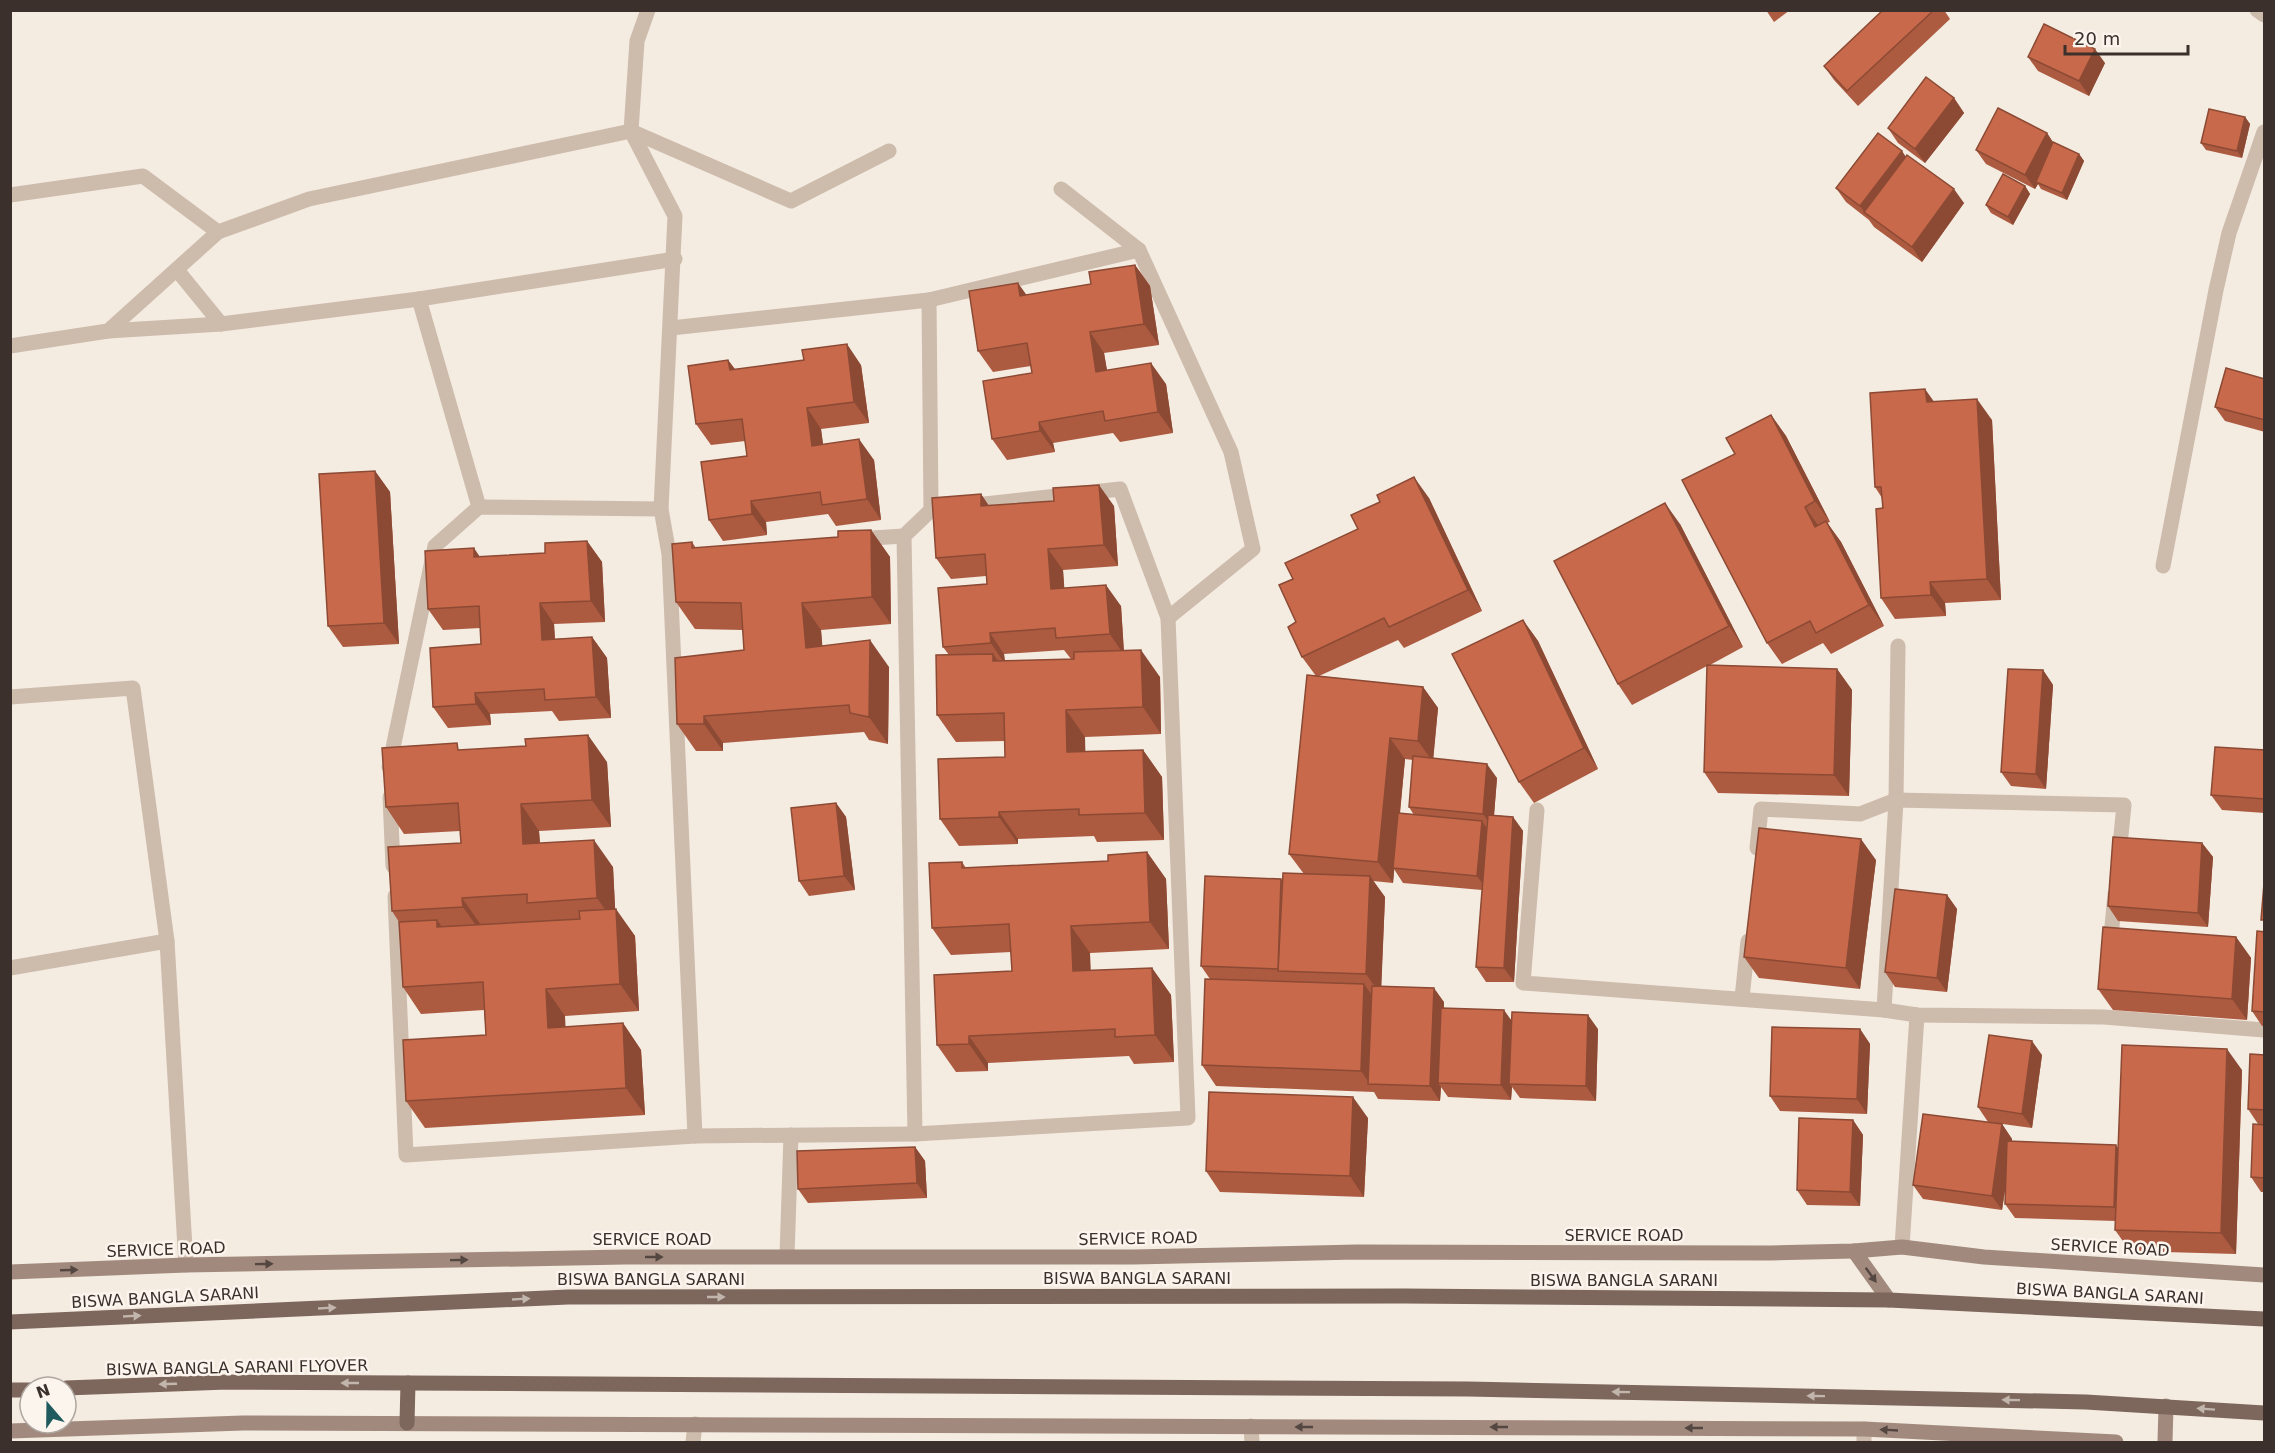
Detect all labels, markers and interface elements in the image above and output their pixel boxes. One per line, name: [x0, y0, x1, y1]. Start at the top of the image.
scale bar: [2065, 18, 2188, 56]
text: 20 m: [2074, 28, 2120, 49]
street label: SERVICE ROAD: [1564, 1226, 1684, 1245]
street label: SERVICE ROAD: [1078, 1228, 1198, 1249]
street label: SERVICE ROAD: [592, 1230, 712, 1249]
street label: SERVICE ROAD: [2050, 1235, 2170, 1260]
street label: SERVICE ROAD: [106, 1238, 226, 1261]
one-way arrow: [644, 1252, 663, 1262]
one-way arrow: [449, 1255, 468, 1265]
one-way arrow: [254, 1259, 273, 1269]
one-way arrow: [59, 1265, 78, 1274]
one-way arrow: [1865, 1267, 1877, 1283]
street label: BISWA BANGLA SARANI: [1043, 1269, 1231, 1288]
street label: BISWA BANGLA SARANI: [557, 1270, 745, 1289]
street label: BISWA BANGLA SARANI: [1530, 1271, 1718, 1290]
street label: BISWA BANGLA SARANI: [2016, 1279, 2204, 1308]
street label: BISWA BANGLA SARANI: [71, 1283, 259, 1312]
one-way arrow: [707, 1292, 726, 1302]
one-way arrow: [512, 1294, 531, 1304]
one-way arrow: [317, 1303, 336, 1312]
one-way arrow: [122, 1312, 141, 1321]
street label: BISWA BANGLA SARANI FLYOVER: [106, 1356, 368, 1379]
north arrow: [18, 1375, 78, 1435]
one-way arrow: [340, 1378, 359, 1388]
text: N: [33, 1380, 53, 1403]
one-way arrow: [159, 1380, 178, 1389]
one-way arrow: [1612, 1387, 1631, 1397]
one-way arrow: [1807, 1392, 1826, 1401]
one-way arrow: [2002, 1396, 2021, 1405]
one-way arrow: [2197, 1404, 2216, 1413]
one-way arrow: [1295, 1422, 1314, 1432]
one-way arrow: [1490, 1423, 1509, 1432]
one-way arrow: [1685, 1423, 1704, 1433]
one-way arrow: [1880, 1426, 1899, 1435]

